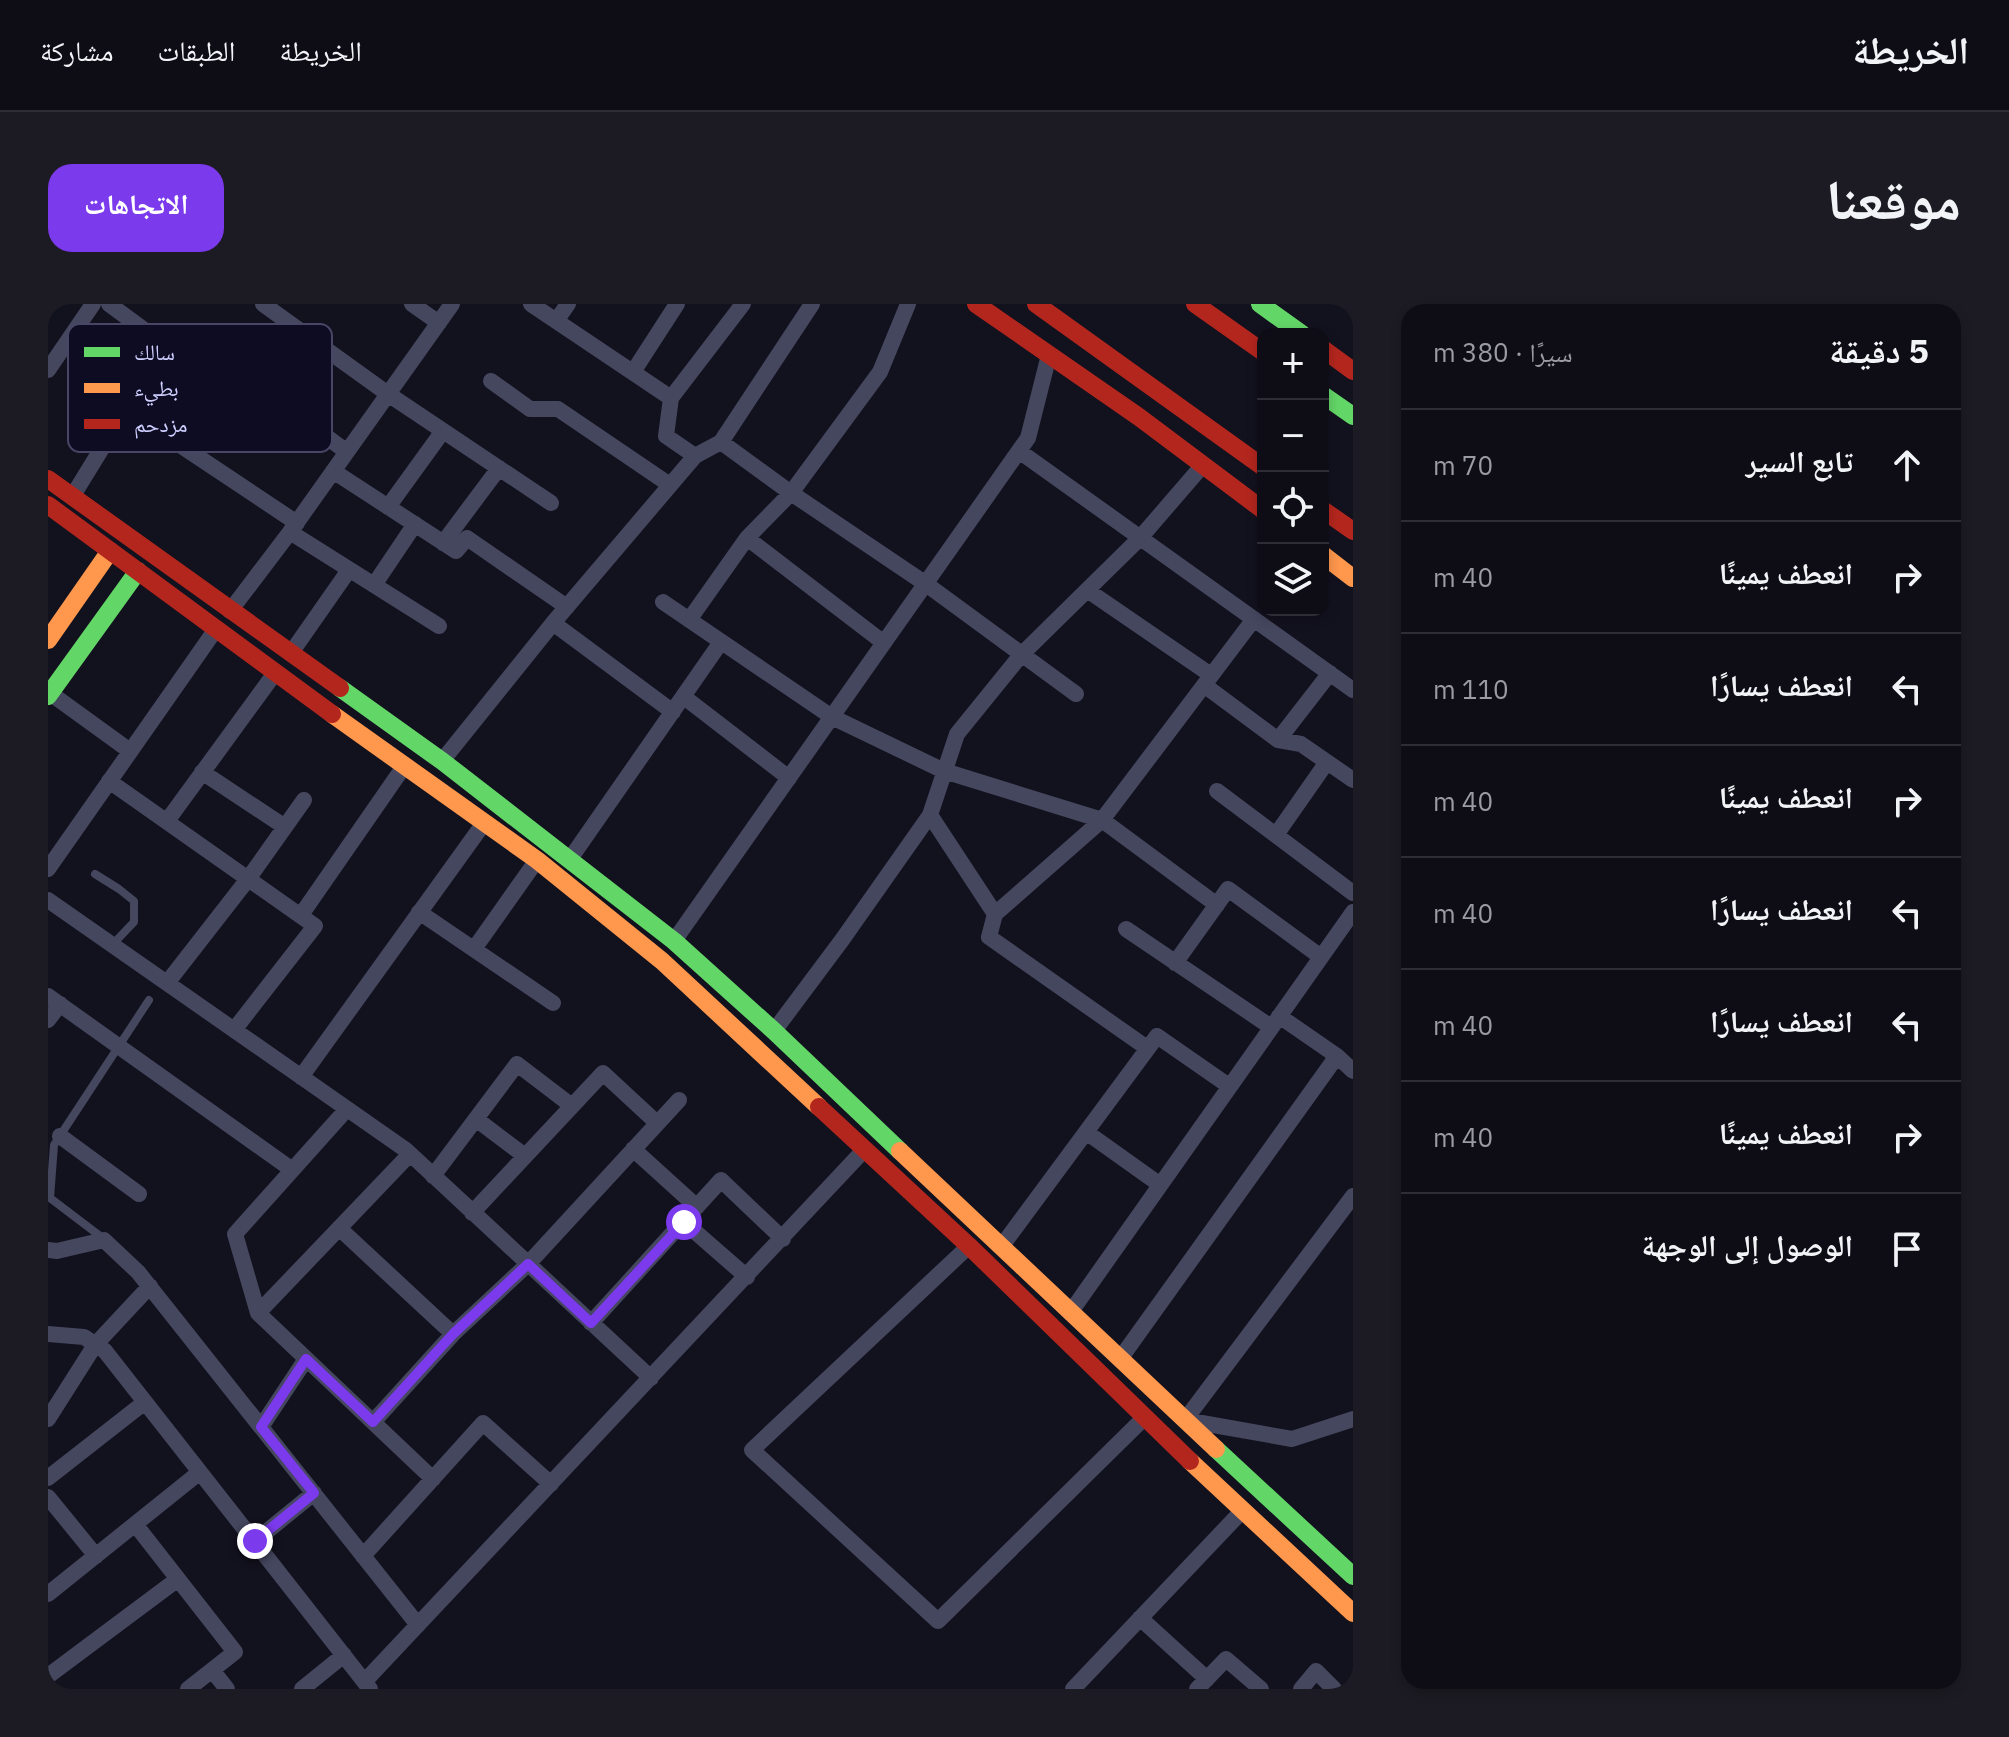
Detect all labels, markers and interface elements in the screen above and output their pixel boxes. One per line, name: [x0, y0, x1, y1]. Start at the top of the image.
text: الخريطة: [1852, 25, 1969, 74]
text: مشاركة: [40, 32, 114, 69]
text: الطبقات: [158, 32, 235, 69]
text: الخريطة: [279, 32, 362, 69]
text: موقعنا: [1826, 163, 1961, 235]
button: الاتجاهات: [48, 164, 224, 252]
legend: [68, 324, 332, 452]
map controls: [1257, 328, 1329, 616]
button: +: [1257, 328, 1329, 400]
text: 5 دقيقة: [1829, 328, 1929, 372]
text: سيرًا · 380 m: [1433, 335, 1573, 369]
text: سالك: [134, 337, 175, 366]
text: بطيء: [134, 373, 179, 406]
button: −: [1257, 400, 1329, 472]
text: مزدحم: [134, 409, 188, 439]
text: تابع السير: [1746, 441, 1853, 480]
icon: ahead: [1885, 443, 1929, 487]
text: 70 m: [1433, 448, 1493, 482]
button: locate: [1257, 472, 1329, 544]
button: layers: [1257, 544, 1329, 616]
text: انعطف يمينًا: [1719, 553, 1853, 592]
icon: right: [1885, 555, 1929, 599]
text: 40 m: [1433, 560, 1493, 594]
text: انعطف يسارًا: [1710, 665, 1853, 704]
icon: left: [1885, 667, 1929, 711]
text: 110 m: [1433, 672, 1509, 706]
text: انعطف يمينًا: [1719, 777, 1853, 816]
icon: right: [1885, 779, 1929, 823]
text: 40 m: [1433, 784, 1493, 818]
text: انعطف يسارًا: [1710, 889, 1853, 928]
icon: left: [1885, 891, 1929, 935]
text: 40 m: [1433, 896, 1493, 930]
text: انعطف يسارًا: [1710, 1001, 1853, 1040]
icon: left: [1885, 1003, 1929, 1047]
text: 40 m: [1433, 1008, 1493, 1042]
text: انعطف يمينًا: [1719, 1113, 1853, 1152]
icon: right: [1885, 1115, 1929, 1159]
text: 40 m: [1433, 1120, 1493, 1154]
route start: [666, 1204, 702, 1240]
text: الوصول إلى الوجهة: [1642, 1225, 1853, 1264]
icon: arrive: [1885, 1227, 1929, 1271]
route end: [237, 1523, 273, 1559]

